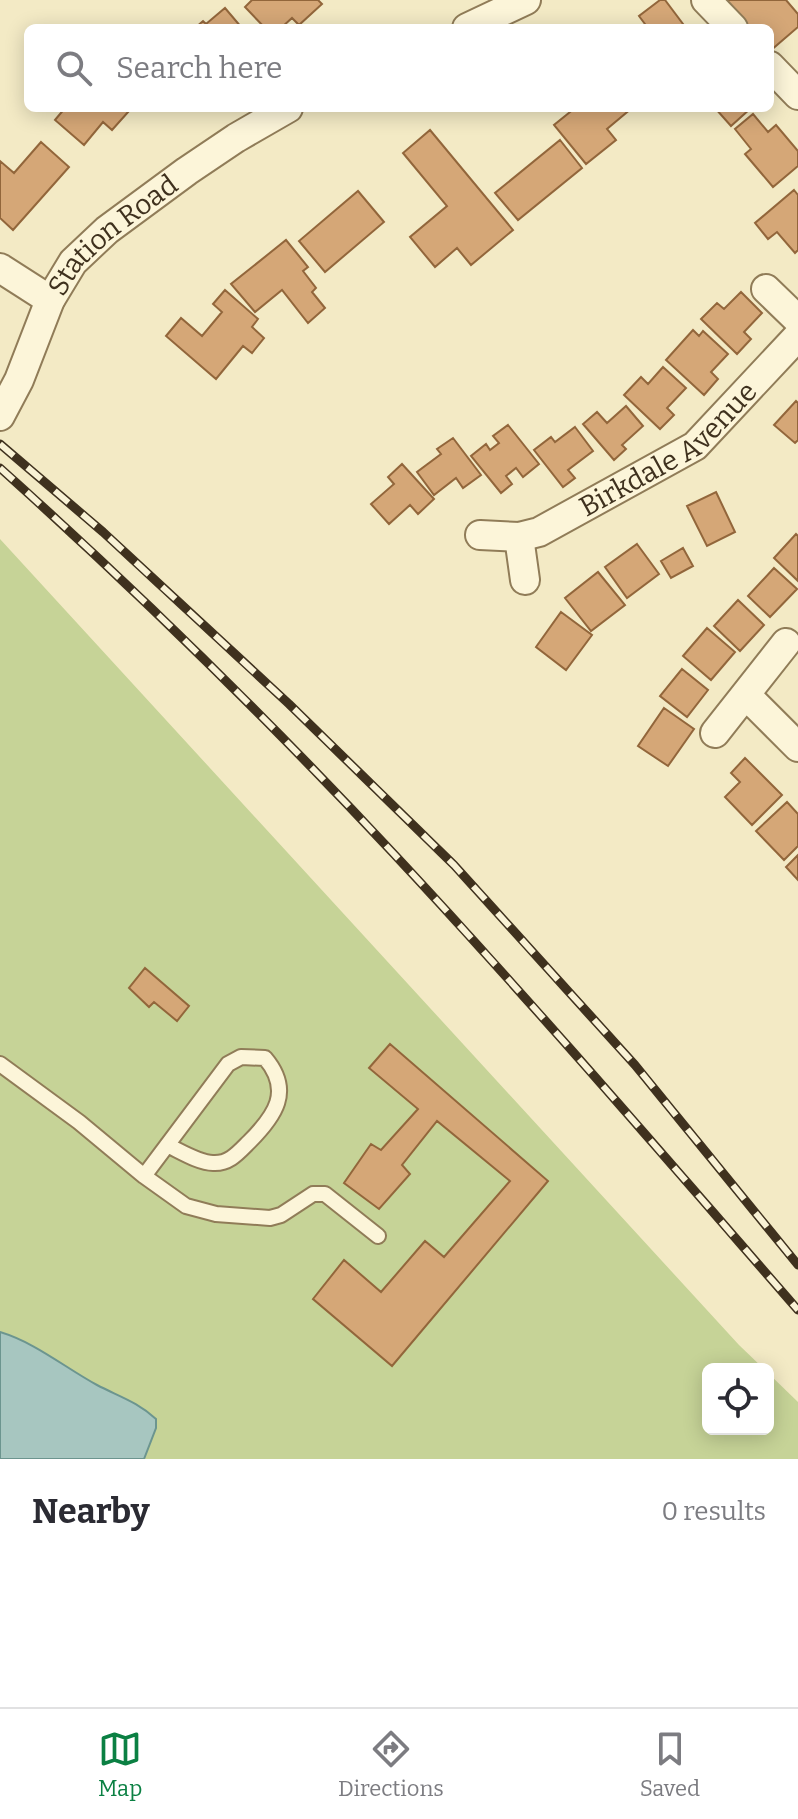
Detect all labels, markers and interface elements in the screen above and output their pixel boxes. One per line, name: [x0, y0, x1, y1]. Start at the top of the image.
search box: [24, 24, 774, 112]
icon: search: [52, 46, 96, 90]
text: Search here: [116, 50, 283, 86]
street label: Station Road: [41, 168, 184, 301]
street label: Birkdale Avenue: [574, 375, 764, 523]
map controls: [702, 1363, 774, 1435]
button: locate: [702, 1363, 774, 1435]
text: Nearby: [32, 1491, 150, 1532]
text: 0 results: [661, 1496, 766, 1527]
tab: Map: [98, 1727, 142, 1802]
tab: Directions: [338, 1727, 444, 1802]
tab: Saved: [640, 1727, 700, 1802]

